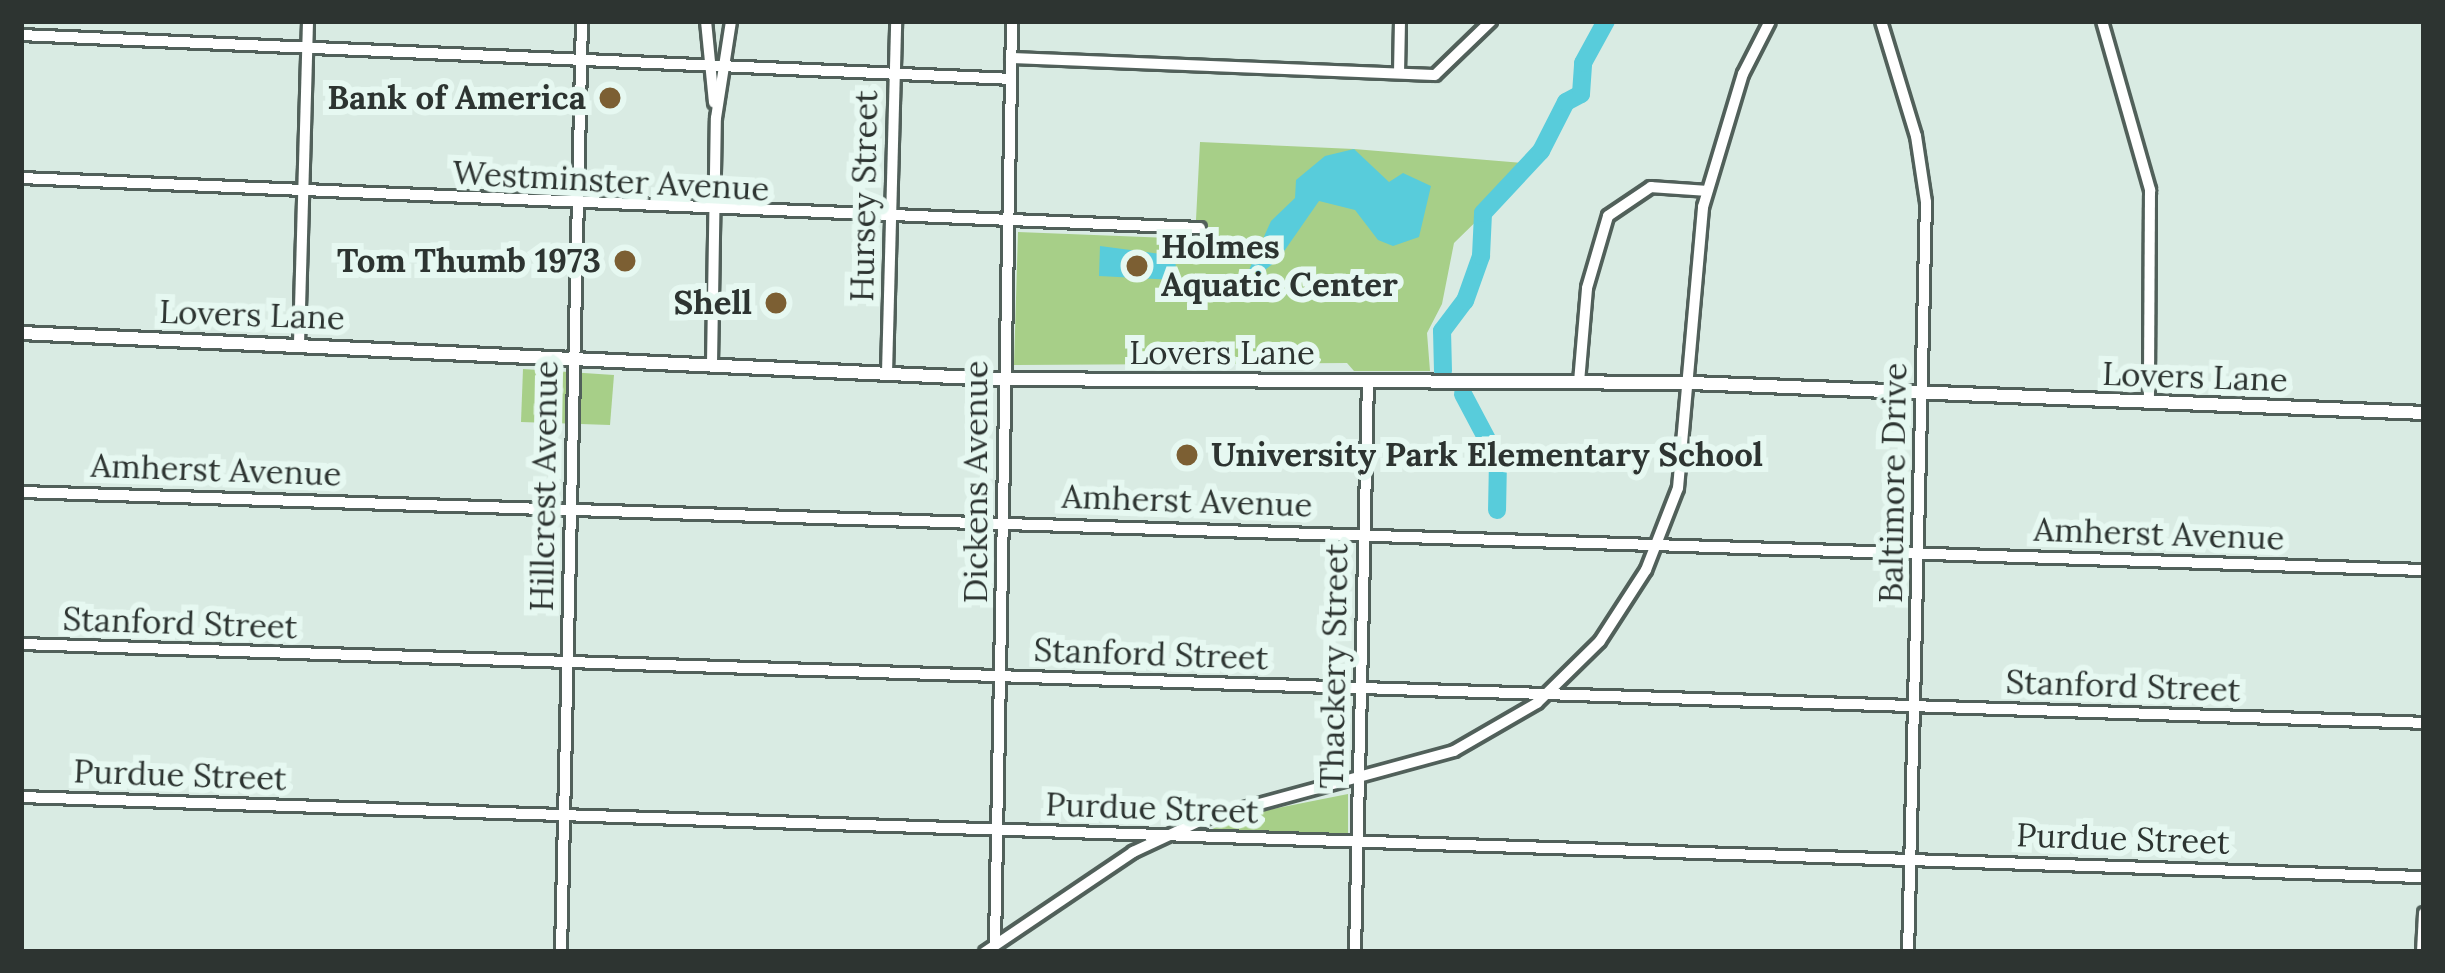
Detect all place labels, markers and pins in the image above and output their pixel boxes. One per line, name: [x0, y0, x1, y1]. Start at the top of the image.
place label: Bank of America: [327, 78, 586, 118]
marker: Bank of America: [597, 85, 623, 111]
place label: Holmes Aquatic Center: [1161, 227, 1398, 305]
place label: Tom Thumb 1973: [337, 241, 601, 281]
marker: Tom Thumb 1973: [612, 248, 638, 274]
marker: Holmes Aquatic Center: [1124, 253, 1150, 279]
place label: Shell: [674, 283, 752, 323]
marker: Shell: [763, 290, 789, 316]
place label: University Park Elementary School: [1211, 435, 1763, 475]
marker: University Park Elementary School: [1174, 442, 1200, 468]

